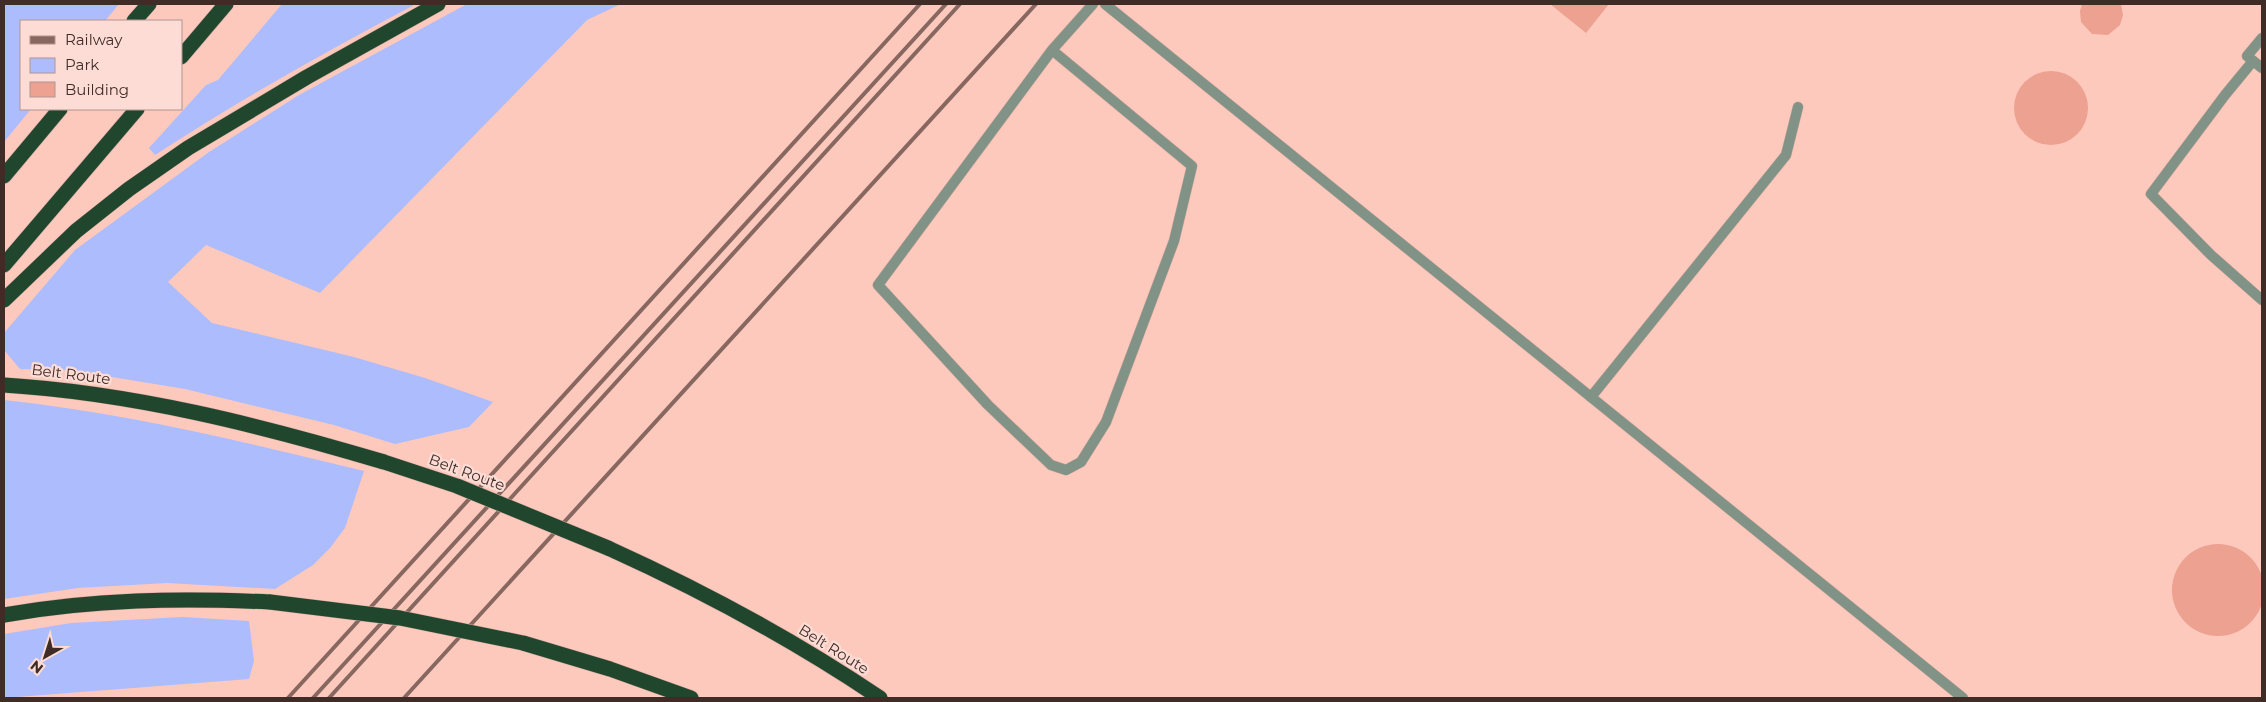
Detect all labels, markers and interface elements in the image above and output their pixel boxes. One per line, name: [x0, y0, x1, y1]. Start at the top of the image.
legend: [20, 20, 182, 110]
text: Railway: [65, 30, 123, 49]
text: Park: [65, 55, 99, 74]
text: Building: [65, 80, 129, 99]
street label: Belt Route: [30, 360, 112, 388]
street label: Belt Route: [426, 449, 508, 495]
street label: Belt Route: [795, 620, 873, 678]
north arrow: [20, 632, 70, 682]
text: N: [27, 657, 47, 678]

